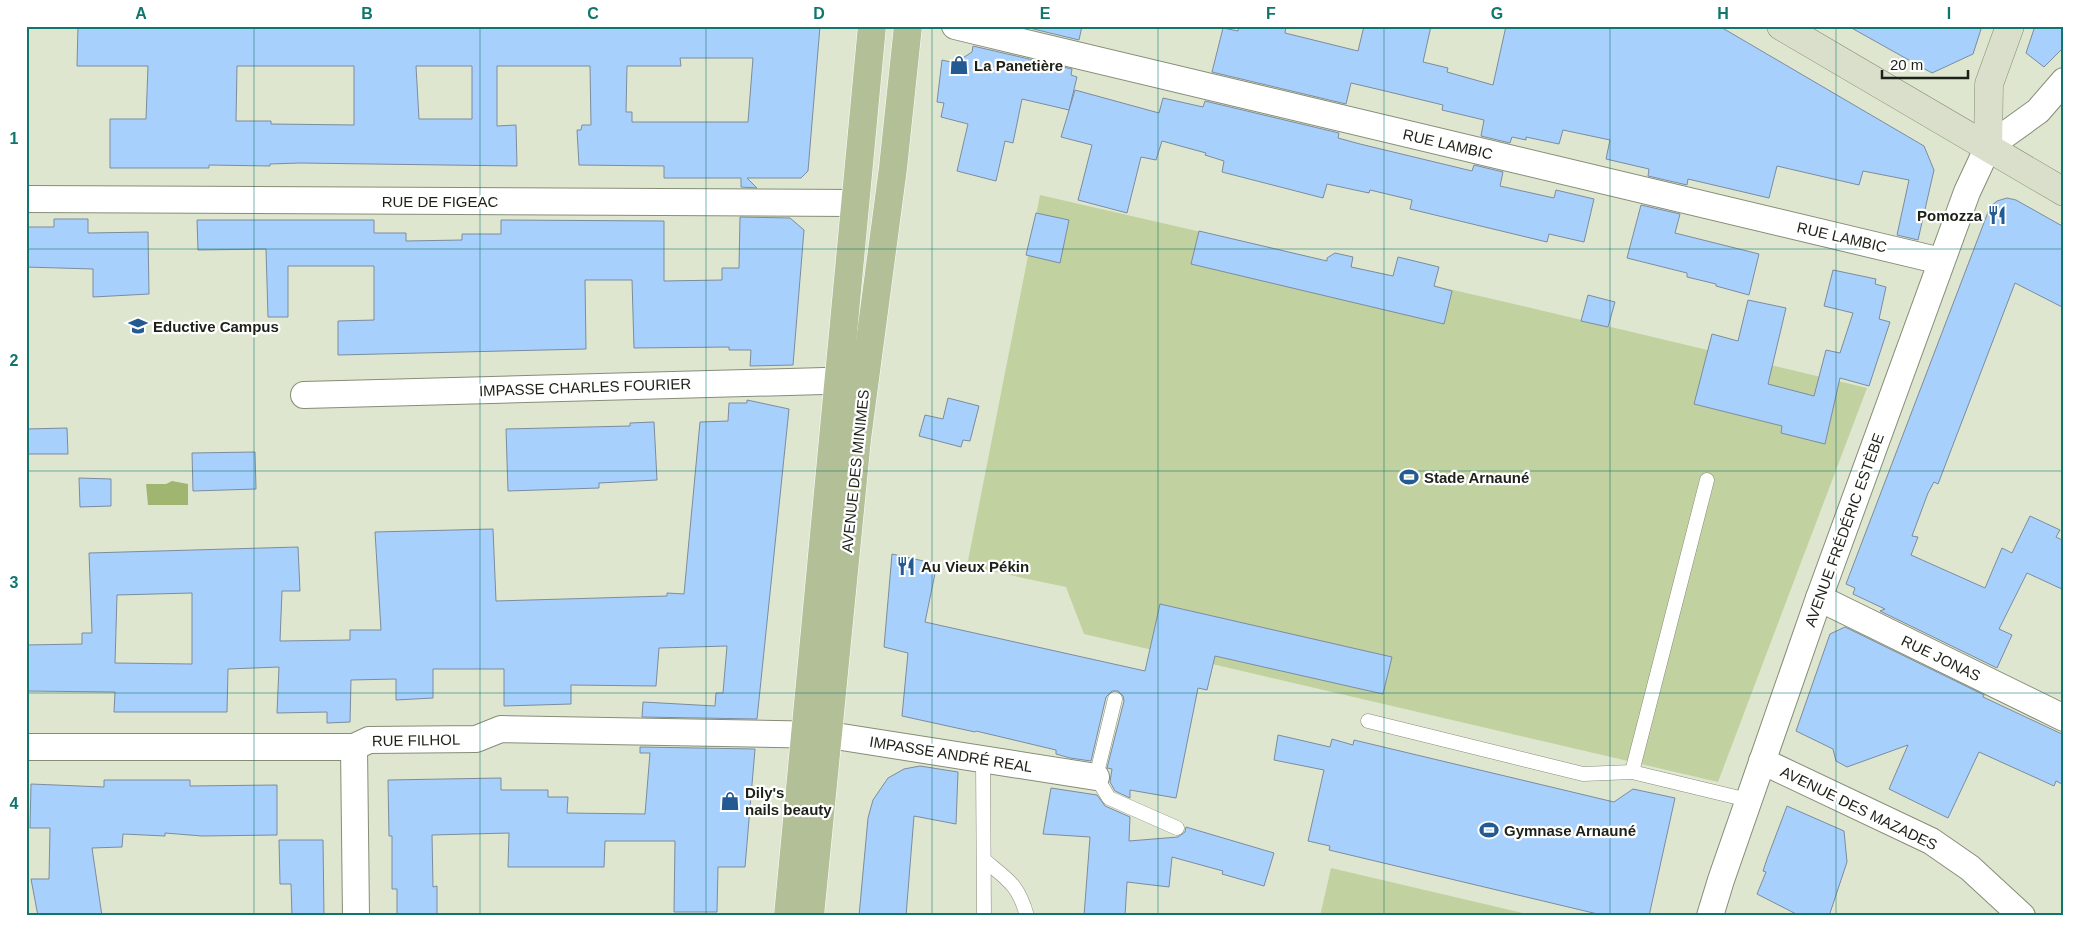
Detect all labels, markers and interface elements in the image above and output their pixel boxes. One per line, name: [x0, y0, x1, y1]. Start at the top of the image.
text: A: [135, 5, 147, 22]
text: B: [361, 5, 373, 22]
text: C: [587, 5, 599, 22]
text: D: [813, 5, 825, 22]
text: E: [1040, 5, 1051, 22]
text: F: [1266, 5, 1276, 22]
text: G: [1491, 5, 1503, 22]
text: H: [1717, 5, 1729, 22]
text: I: [1947, 5, 1951, 22]
scale bar: [1882, 48, 1969, 80]
shop icon: La Panetière: [948, 54, 970, 76]
text: 20 m: [1890, 56, 1923, 73]
place label: La Panetière: [974, 57, 1063, 74]
street label: RUE LAMBIC: [1401, 125, 1495, 163]
text: 1: [10, 130, 19, 147]
street label: RUE DE FIGEAC: [382, 193, 499, 210]
restaurant icon: Pomozza: [1986, 204, 2008, 226]
place label: Pomozza: [1917, 207, 1983, 224]
street label: RUE LAMBIC: [1795, 218, 1889, 256]
school or university icon: Eductive Campus: [127, 315, 149, 337]
place label: Eductive Campus: [153, 318, 279, 335]
text: 2: [10, 352, 19, 369]
street label: IMPASSE CHARLES FOURIER: [479, 375, 692, 399]
street label: AVENUE DES MINIMES: [838, 389, 872, 553]
street label: AVENUE FRÉDÉRIC ESTÈBE: [1801, 431, 1887, 629]
sports icon: Stade Arnauné: [1398, 466, 1420, 488]
place label: Stade Arnauné: [1424, 469, 1529, 486]
restaurant icon: Au Vieux Pékin: [895, 555, 917, 577]
place label: Au Vieux Pékin: [921, 558, 1029, 575]
text: 3: [10, 574, 19, 591]
street label: RUE JONAS: [1899, 632, 1983, 684]
street label: RUE FILHOL: [372, 731, 460, 749]
street label: IMPASSE ANDRÉ REAL: [868, 733, 1034, 775]
street label: AVENUE DES MAZADES: [1778, 763, 1940, 853]
place label: Dily's nails beauty: [745, 784, 832, 818]
shop icon: Dily's nails beauty: [719, 790, 741, 812]
text: 4: [10, 795, 19, 812]
sports icon: Gymnase Arnauné: [1478, 819, 1500, 841]
place label: Gymnase Arnauné: [1504, 822, 1636, 839]

